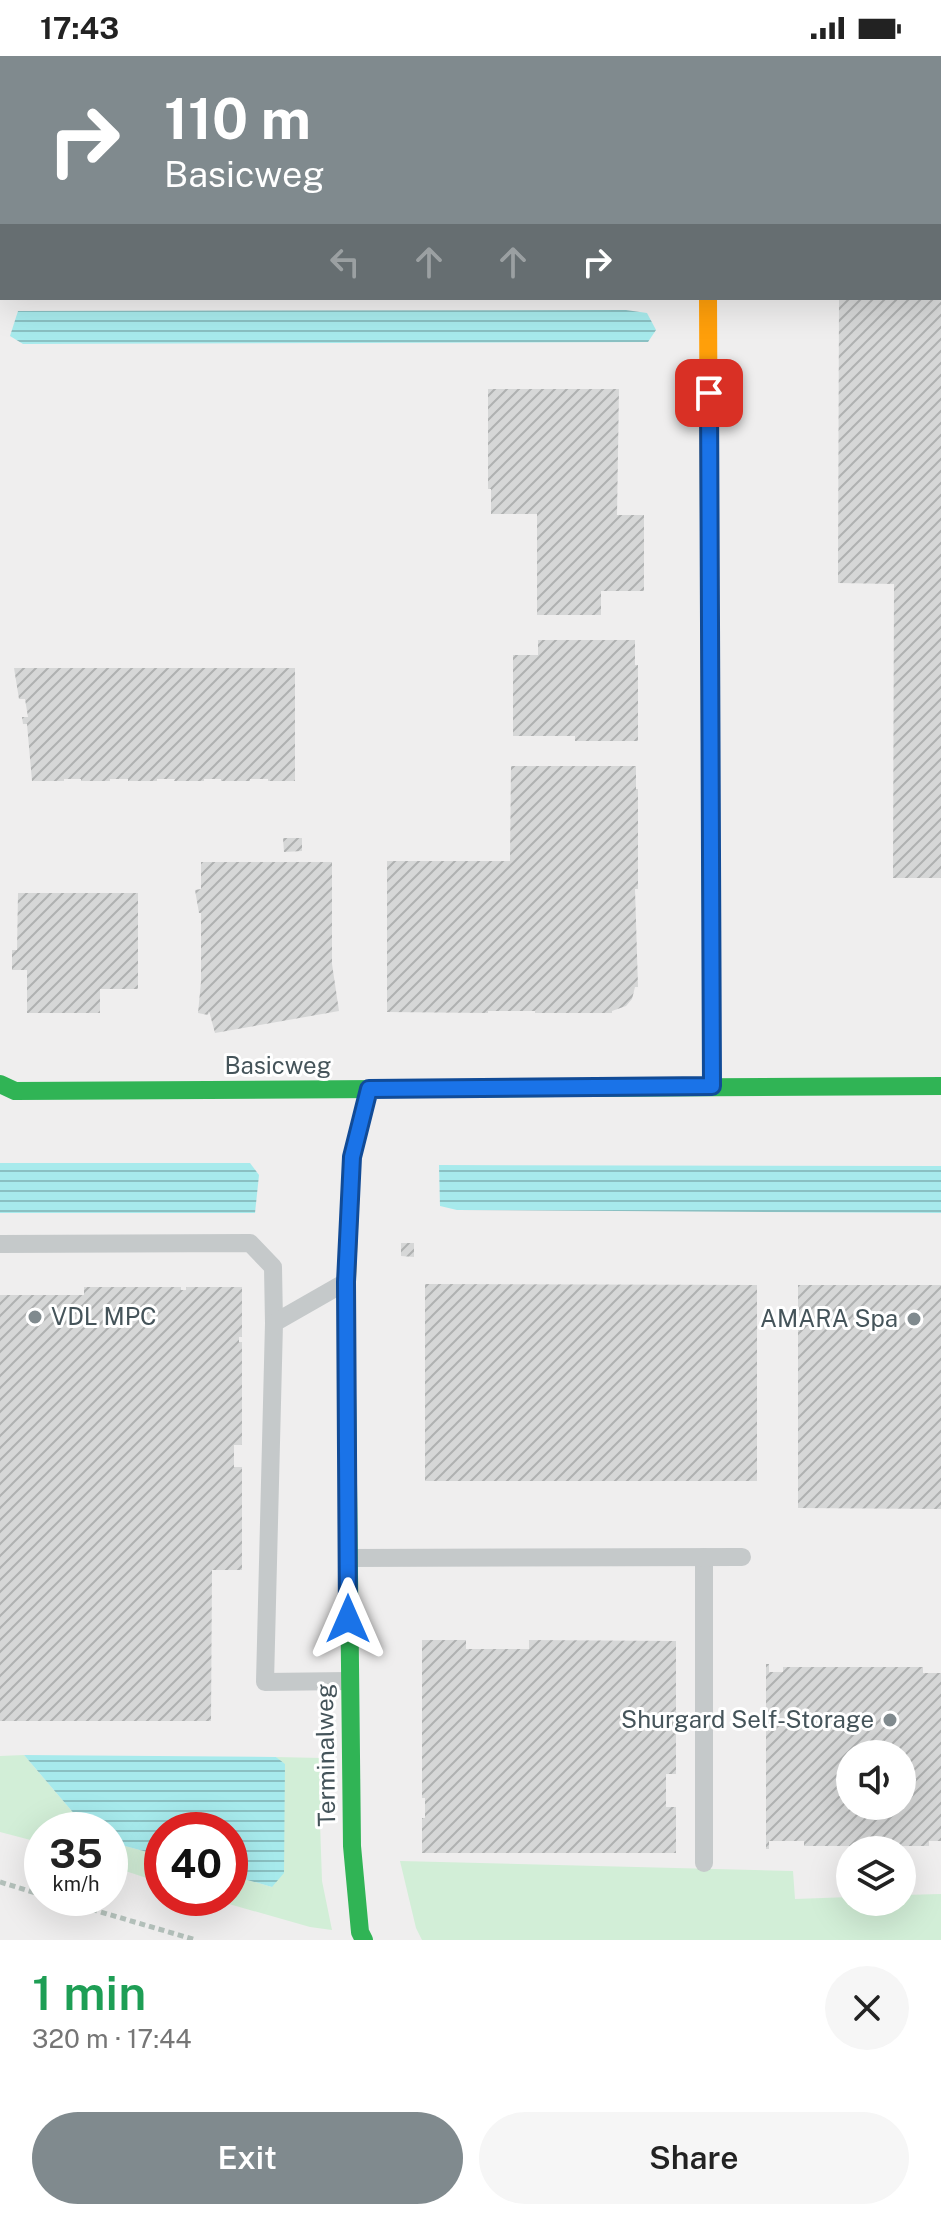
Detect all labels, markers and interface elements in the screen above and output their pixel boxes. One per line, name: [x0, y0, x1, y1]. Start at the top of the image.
text: 17:43: [40, 10, 119, 46]
text: 110 m: [164, 86, 311, 152]
icon: right: [32, 88, 136, 192]
text: Basicweg: [164, 153, 325, 195]
icon: left: [323, 240, 367, 284]
icon: ahead: [407, 240, 451, 284]
icon: ahead: [491, 240, 535, 284]
icon: right: [575, 240, 619, 284]
pin: [675, 359, 743, 427]
icon: arrive: [687, 371, 731, 415]
street label: Basicweg: [224, 1051, 332, 1079]
place label: VDL MPC: [51, 1302, 157, 1330]
place label: AMARA Spa: [760, 1304, 898, 1332]
marker: VDL MPC: [26, 1308, 44, 1326]
marker: AMARA Spa: [905, 1310, 923, 1328]
position arrow: [306, 1577, 390, 1661]
street label: Terminalweg: [310, 1683, 340, 1827]
place label: Shurgard Self-Storage: [621, 1705, 874, 1733]
marker: Shurgard Self-Storage: [881, 1711, 899, 1729]
map controls: [836, 1740, 916, 1916]
button: sound: [836, 1740, 916, 1820]
speed limit sign: 40: [144, 1812, 248, 1916]
text: 35: [49, 1830, 103, 1877]
button: layers: [836, 1836, 916, 1916]
text: km/h: [52, 1872, 100, 1896]
text: 1 min: [32, 1964, 146, 2021]
button: close: [825, 1966, 909, 2050]
text: 320 m · 17:44: [32, 2023, 192, 2054]
button: Exit: [32, 2112, 463, 2204]
button: Share: [479, 2112, 909, 2204]

